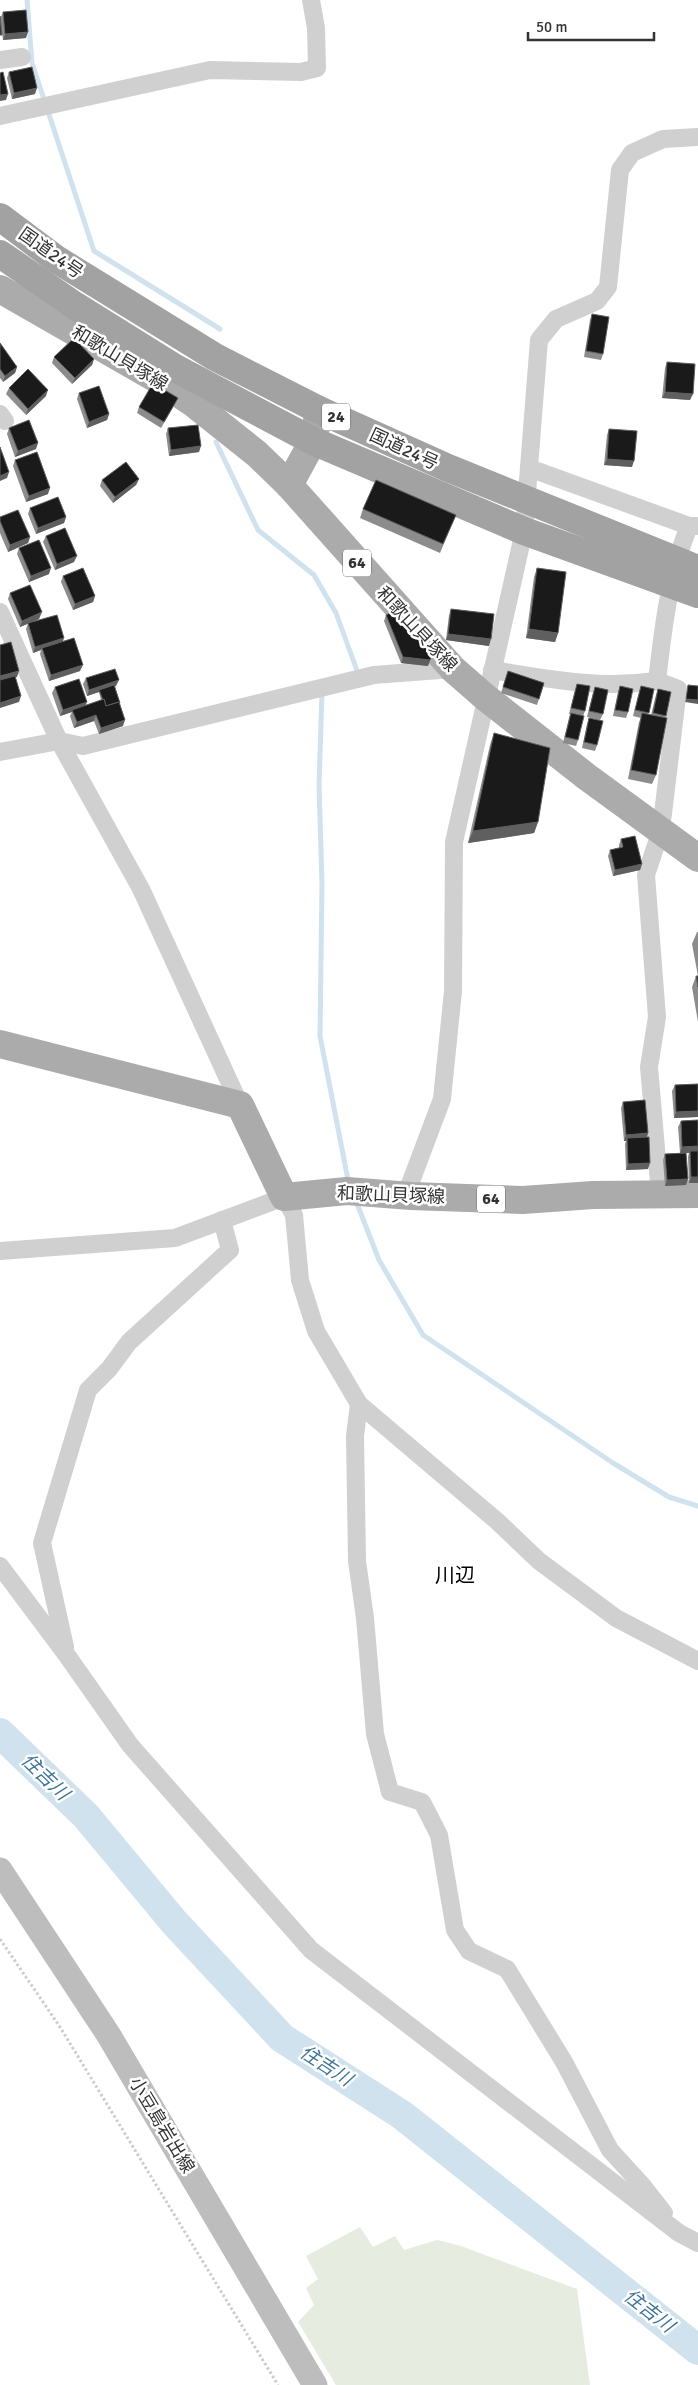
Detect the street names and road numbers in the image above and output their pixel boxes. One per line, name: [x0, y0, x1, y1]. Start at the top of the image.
street label: 国道24号: [15, 223, 87, 283]
street label: 和歌山貝塚線: [68, 321, 172, 395]
road number: 24: [322, 404, 350, 431]
street label: 国道24号: [366, 424, 442, 474]
road number: 64: [343, 550, 371, 576]
street label: 和歌山貝塚線: [372, 582, 462, 676]
street label: 和歌山貝塚線: [337, 1182, 445, 1208]
road number: 64: [477, 1186, 505, 1212]
street label: 小豆島岩出線: [125, 2073, 199, 2177]

